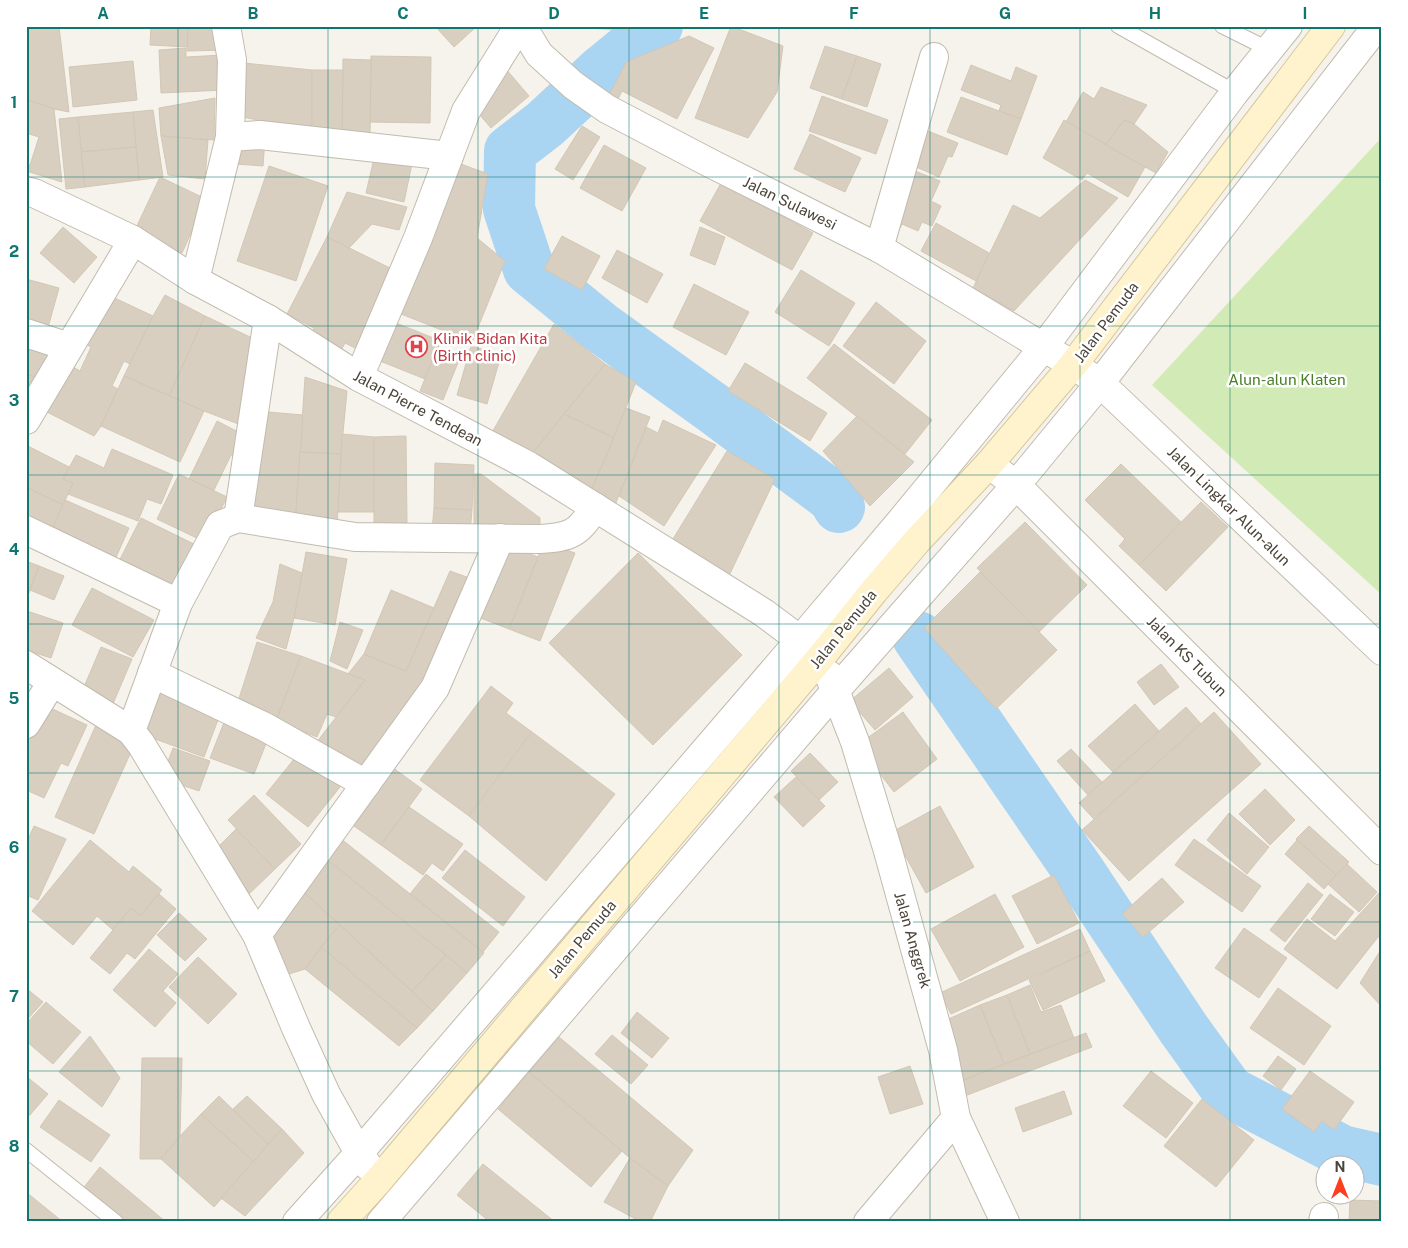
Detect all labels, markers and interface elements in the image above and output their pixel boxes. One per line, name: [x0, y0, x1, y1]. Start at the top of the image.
text: A: [97, 4, 109, 23]
text: B: [248, 4, 259, 23]
text: C: [397, 4, 409, 23]
text: D: [548, 4, 560, 23]
text: E: [699, 4, 709, 23]
text: F: [849, 4, 859, 23]
text: G: [999, 4, 1011, 23]
text: H: [1149, 4, 1161, 23]
text: I: [1303, 4, 1307, 23]
text: 1: [11, 93, 17, 112]
street label: Jalan Sulawesi: [740, 173, 840, 233]
text: 2: [9, 242, 19, 261]
street label: Jalan Pemuda: [1070, 279, 1142, 365]
place label: Klinik Bidan Kita (Birth clinic): [433, 330, 547, 364]
hospital icon: Klinik Bidan Kita (Birth clinic): [405, 335, 429, 359]
street label: Jalan Pierre Tendean: [350, 367, 486, 449]
park label: Alun-alun Klaten: [1228, 371, 1346, 388]
text: 3: [9, 391, 19, 410]
street label: Jalan Lingkar Alun-alun: [1164, 443, 1294, 569]
text: 4: [9, 540, 20, 559]
street label: Jalan Pemuda: [806, 586, 880, 672]
street label: Jalan KS Tubun: [1144, 613, 1230, 699]
text: 5: [9, 689, 20, 708]
text: 6: [9, 838, 19, 857]
street label: Jalan Anggrek: [891, 890, 935, 990]
street label: Jalan Pemuda: [545, 897, 619, 981]
text: 7: [9, 987, 19, 1006]
text: 8: [9, 1137, 20, 1156]
north arrow: [1316, 1156, 1366, 1206]
text: N: [1335, 1159, 1345, 1175]

